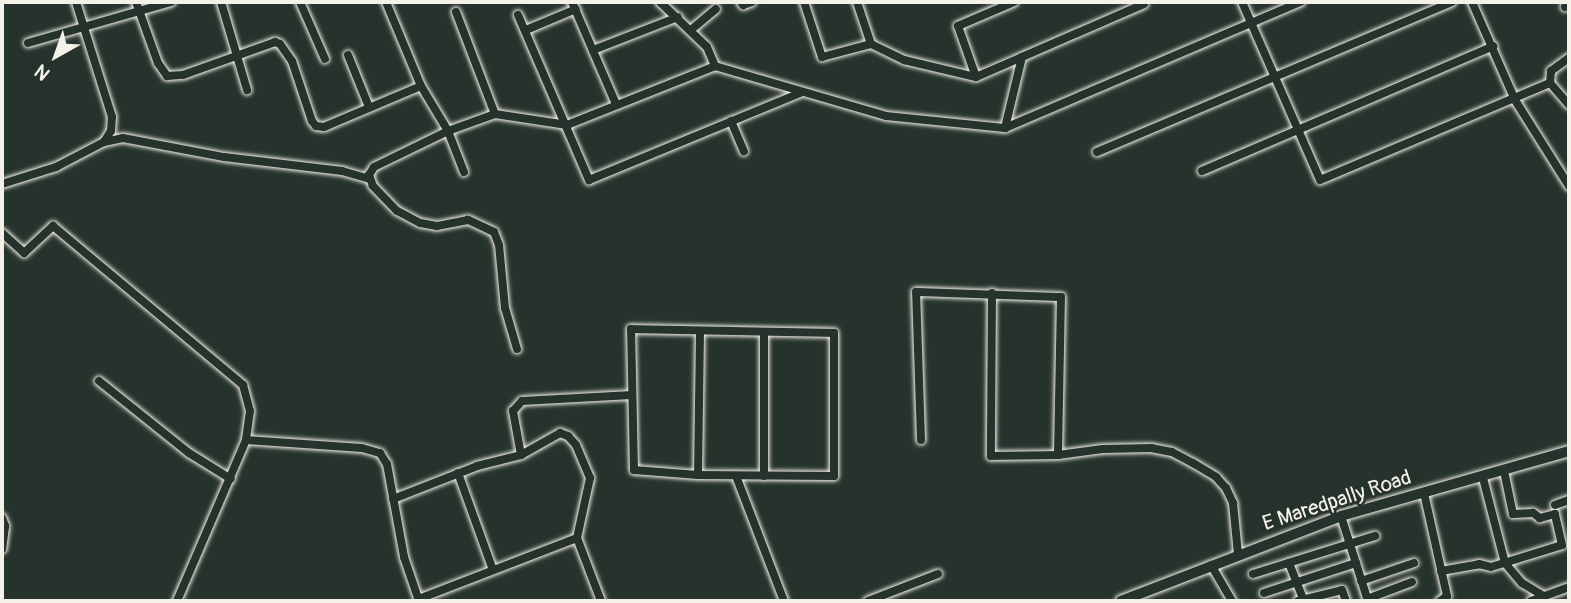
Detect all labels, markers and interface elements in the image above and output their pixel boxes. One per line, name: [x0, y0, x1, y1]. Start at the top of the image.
north arrow: [21, 21, 91, 91]
text: N: [30, 59, 55, 85]
street label: E Maredpally Road: [1260, 465, 1414, 537]

